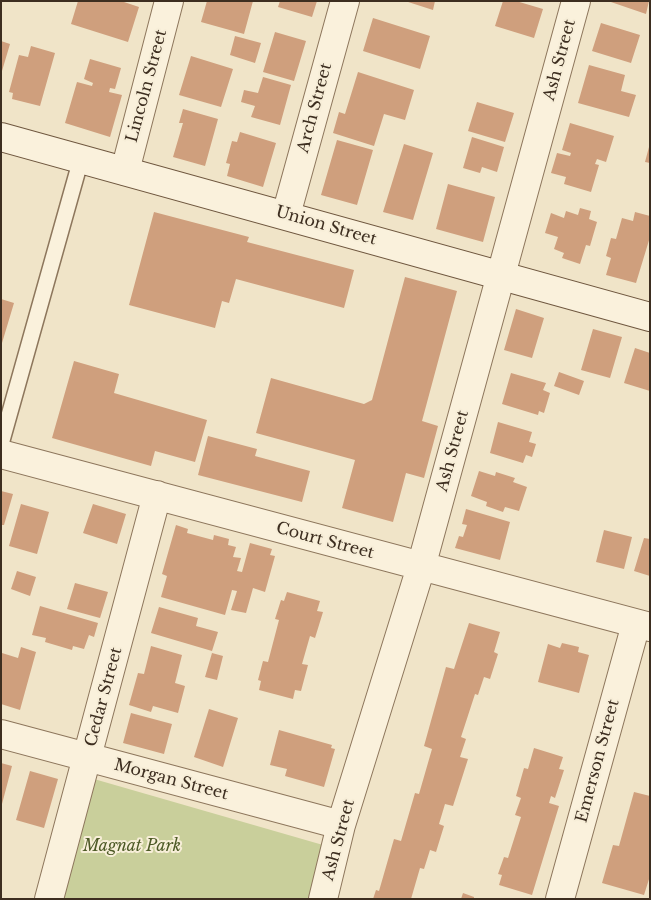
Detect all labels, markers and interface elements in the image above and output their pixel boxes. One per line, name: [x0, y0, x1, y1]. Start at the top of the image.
street label: Ash Street: [540, 17, 580, 103]
street label: Lincoln Street: [123, 27, 171, 145]
street label: Arch Street: [294, 61, 336, 155]
street label: Union Street: [273, 202, 379, 250]
street label: Ash Street: [433, 408, 473, 494]
street label: Court Street: [274, 519, 376, 563]
street label: Cedar Street: [82, 645, 126, 749]
street label: Emerson Street: [572, 697, 624, 825]
street label: Morgan Street: [112, 756, 230, 804]
street label: Ash Street: [319, 797, 359, 883]
park label: Magnat Park: [83, 836, 181, 856]

